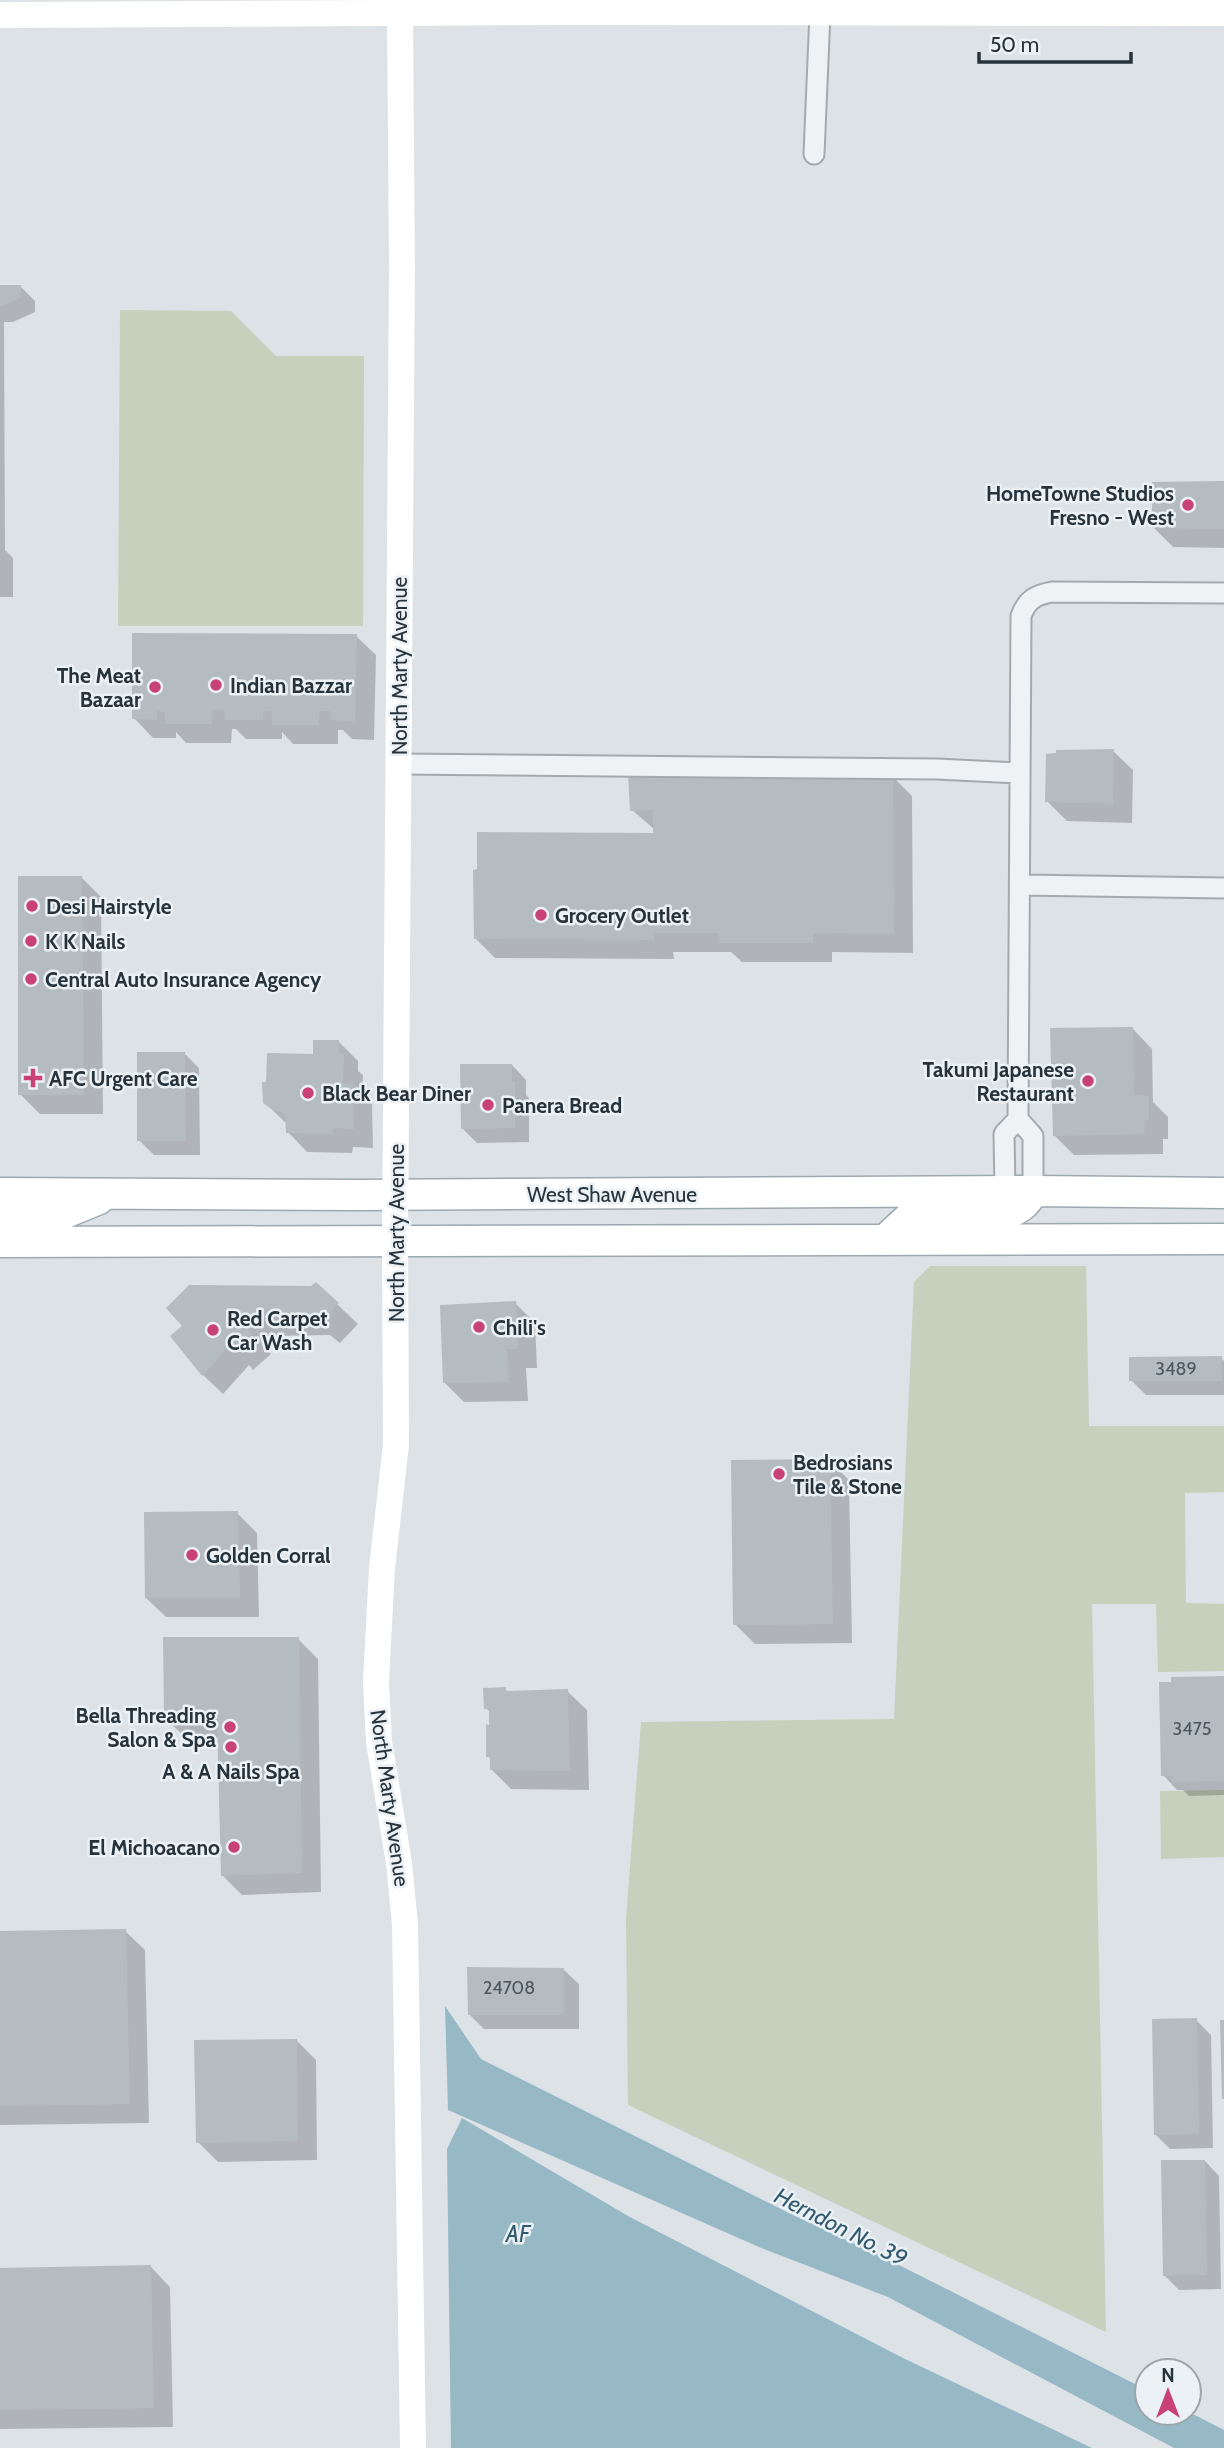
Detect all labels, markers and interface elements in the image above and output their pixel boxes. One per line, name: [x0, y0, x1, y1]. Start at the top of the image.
scale bar: [979, 21, 1131, 65]
text: 50 m: [990, 32, 1039, 57]
place label: HomeTowne Studios Fresno - West: [986, 481, 1174, 530]
marker: HomeTowne Studios Fresno - West: [1180, 497, 1196, 513]
street label: North Marty Avenue: [387, 577, 412, 755]
place label: The Meat Bazaar: [57, 663, 141, 712]
place label: Indian Bazzar: [230, 673, 352, 698]
marker: Indian Bazzar: [208, 677, 224, 693]
marker: The Meat Bazaar: [147, 679, 163, 695]
place label: Desi Hairstyle: [46, 894, 172, 919]
marker: Desi Hairstyle: [24, 898, 40, 914]
place label: Grocery Outlet: [555, 903, 689, 928]
marker: Grocery Outlet: [533, 907, 549, 923]
place label: K K Nails: [45, 929, 125, 954]
marker: K K Nails: [23, 933, 39, 949]
place label: Central Auto Insurance Agency: [45, 967, 322, 992]
marker: Central Auto Insurance Agency: [23, 971, 39, 987]
place label: Takumi Japanese Restaurant: [922, 1057, 1074, 1106]
place label: AFC Urgent Care: [49, 1066, 198, 1091]
marker: AFC Urgent Care: [23, 1068, 43, 1088]
marker: Takumi Japanese Restaurant: [1080, 1073, 1096, 1089]
place label: Black Bear Diner: [322, 1081, 471, 1106]
marker: Black Bear Diner: [300, 1085, 316, 1101]
place label: Panera Bread: [502, 1093, 622, 1118]
marker: Panera Bread: [480, 1097, 496, 1113]
street label: North Marty Avenue: [384, 1144, 409, 1322]
street label: West Shaw Avenue: [527, 1182, 697, 1207]
place label: Red Carpet Car Wash: [227, 1306, 328, 1355]
place label: Chili's: [493, 1315, 546, 1340]
marker: Chili's: [471, 1319, 487, 1335]
marker: Red Carpet Car Wash: [205, 1322, 221, 1338]
house number: 3489: [1155, 1358, 1197, 1380]
place label: Bedrosians Tile & Stone: [793, 1450, 902, 1499]
marker: Bedrosians Tile & Stone: [771, 1466, 787, 1482]
place label: Golden Corral: [206, 1543, 331, 1568]
marker: Golden Corral: [184, 1547, 200, 1563]
place label: Bella Threading Salon & Spa: [76, 1703, 217, 1752]
street label: North Marty Avenue: [365, 1708, 415, 1888]
house number: 3475: [1173, 1718, 1211, 1740]
marker: Bella Threading Salon & Spa: [222, 1719, 238, 1735]
marker: A & A Nails Spa: [223, 1739, 239, 1755]
place label: A & A Nails Spa: [162, 1759, 300, 1784]
place label: El Michoacano: [88, 1835, 220, 1860]
marker: El Michoacano: [226, 1839, 242, 1855]
house number: 24708: [483, 1977, 535, 1999]
water label: Herndon No. 39: [770, 2181, 912, 2273]
water label: AF: [505, 2220, 532, 2248]
north arrow: [1133, 2357, 1203, 2427]
text: N: [1161, 2364, 1175, 2387]

